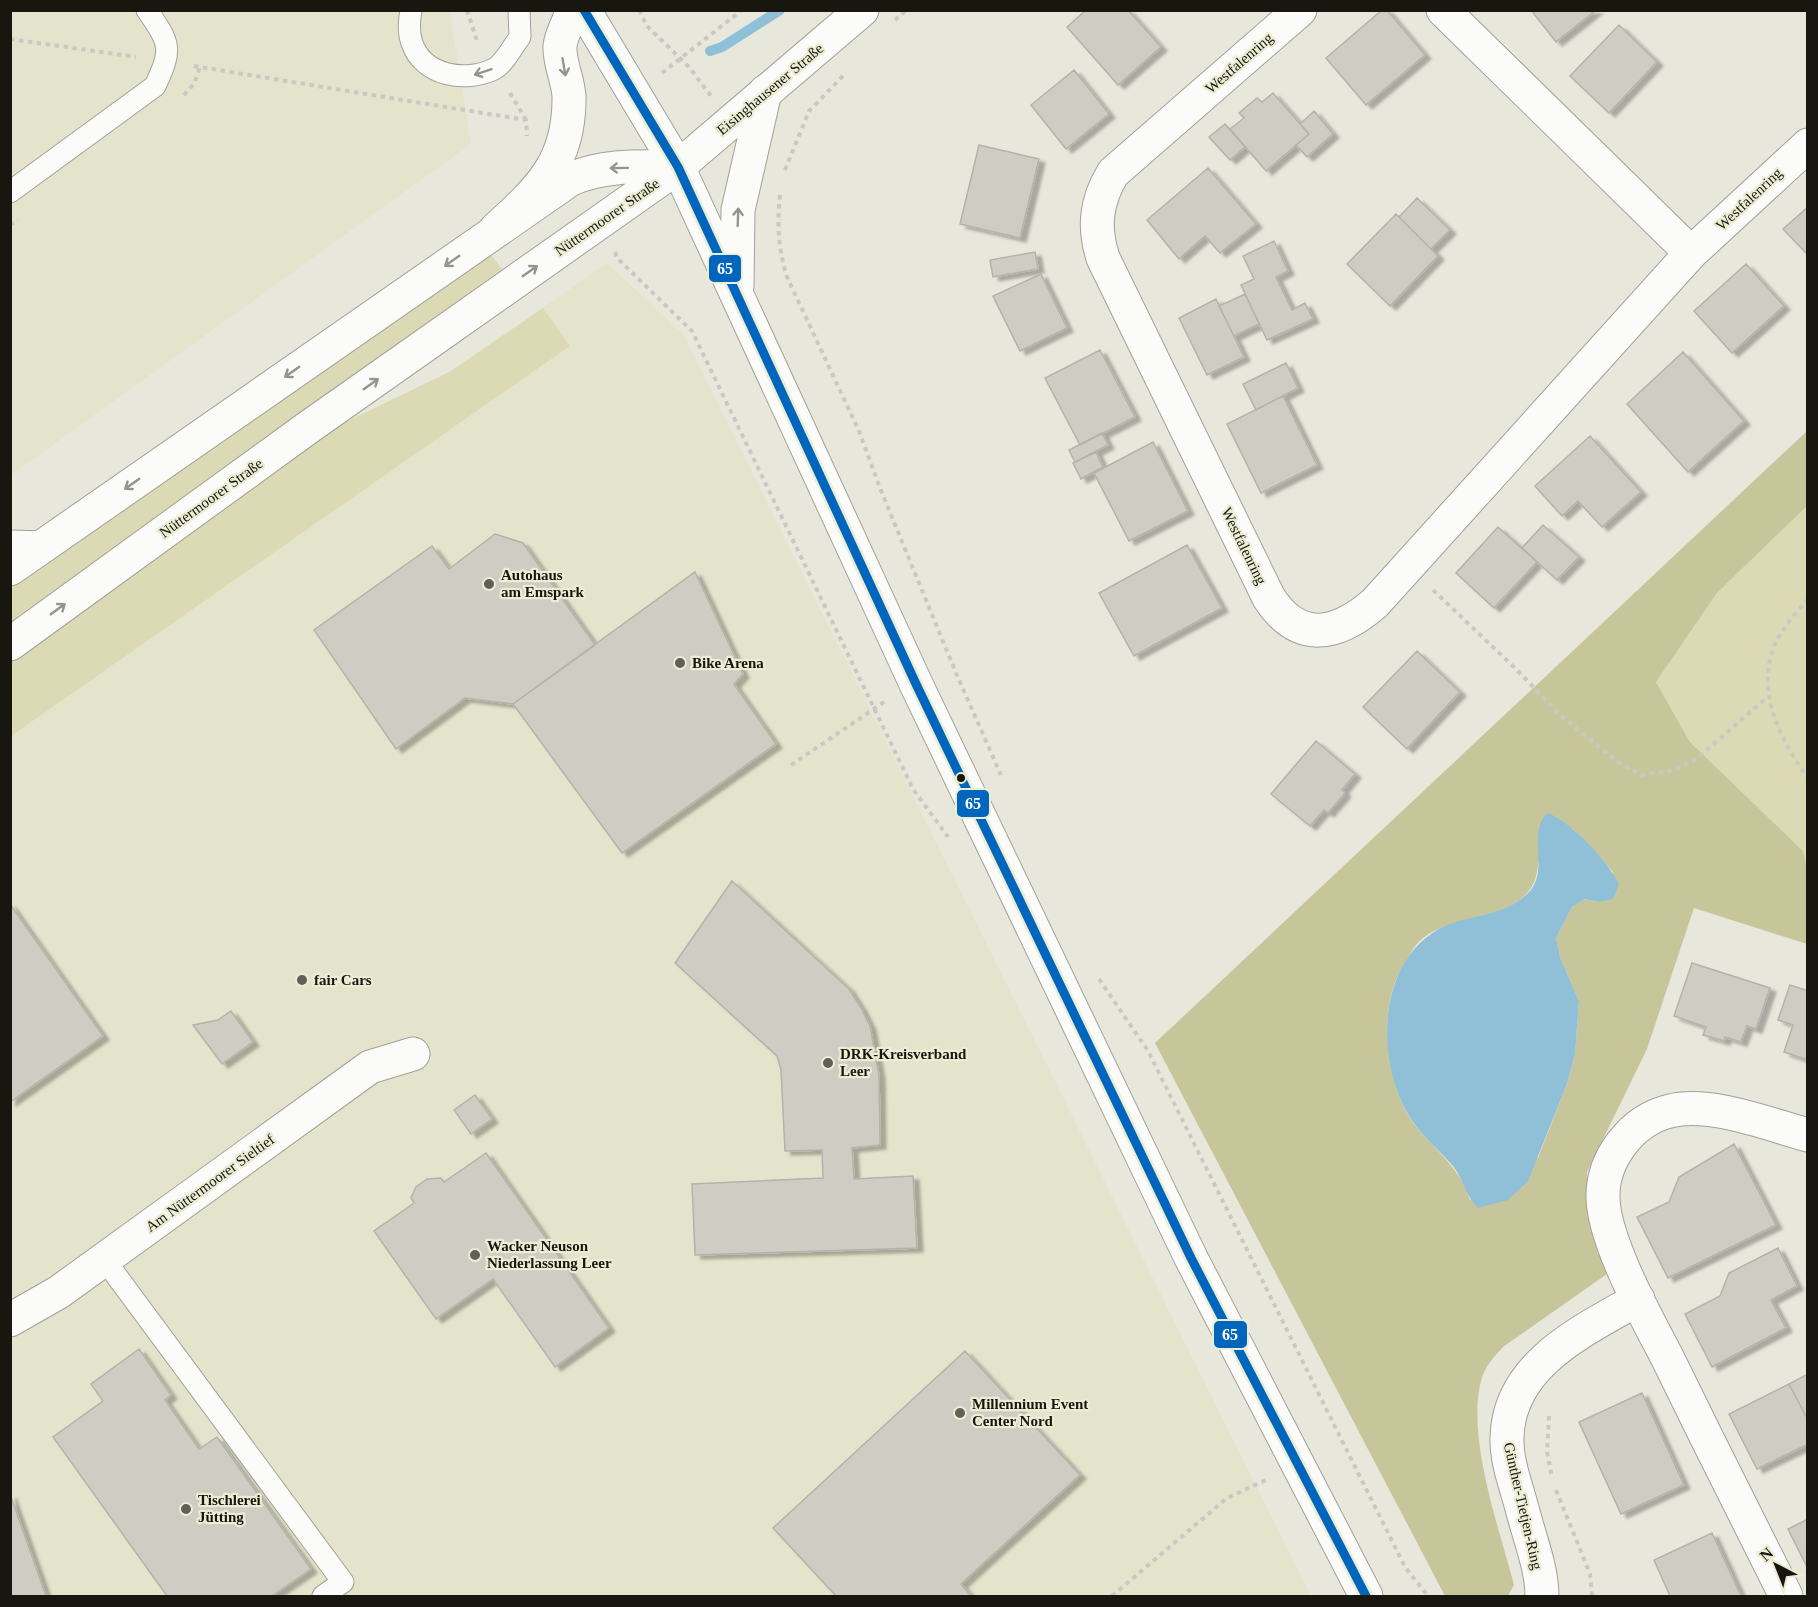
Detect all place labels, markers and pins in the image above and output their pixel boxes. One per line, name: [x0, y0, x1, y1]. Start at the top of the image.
place label: Autohaus am Emspark: [501, 567, 585, 600]
marker: Autohaus am Emspark: [482, 577, 496, 591]
place label: Bike Arena: [692, 655, 764, 671]
marker: Bike Arena: [673, 656, 687, 670]
unlabelled marker: [955, 772, 967, 784]
place label: fair Cars: [314, 972, 372, 988]
marker: fair Cars: [295, 973, 309, 987]
place label: DRK-Kreisverband Leer: [840, 1046, 967, 1079]
marker: DRK-Kreisverband Leer: [821, 1056, 835, 1070]
place label: Wacker Neuson Niederlassung Leer: [487, 1238, 612, 1271]
marker: Wacker Neuson Niederlassung Leer: [468, 1248, 482, 1262]
place label: Millennium Event Center Nord: [972, 1396, 1088, 1429]
marker: Millennium Event Center Nord: [953, 1406, 967, 1420]
place label: Tischlerei Jütting: [198, 1492, 261, 1525]
marker: Tischlerei Jütting: [179, 1502, 193, 1516]

